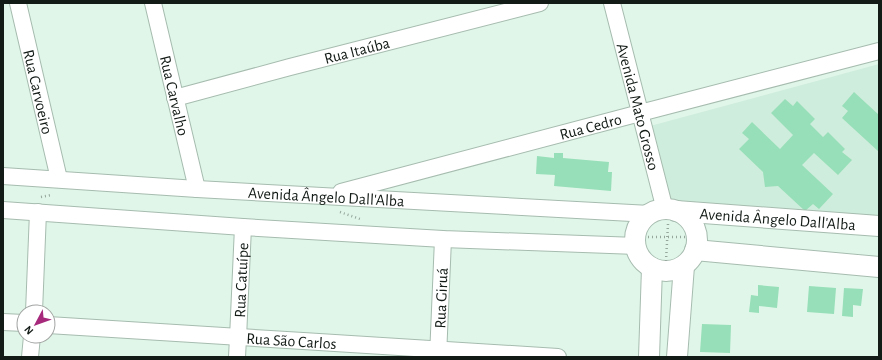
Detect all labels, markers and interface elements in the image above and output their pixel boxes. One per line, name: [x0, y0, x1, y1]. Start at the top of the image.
street label: Rua Itaúba: [322, 35, 392, 67]
street label: Avenida Mato Grosso: [614, 42, 662, 172]
street label: Rua Carvoeiro: [20, 48, 55, 136]
street label: Rua Carvalho: [157, 54, 191, 137]
street label: Rua Cedro: [558, 111, 624, 143]
street label: Avenida Ângelo Dall'Alba: [248, 185, 405, 209]
street label: Avenida Ângelo Dall'Alba: [699, 206, 856, 233]
street label: Rua Catuípe: [232, 242, 251, 318]
street label: Rua Giruá: [432, 267, 451, 329]
north arrow: [16, 304, 56, 344]
text: N: [22, 324, 35, 337]
street label: Rua São Carlos: [246, 331, 337, 352]

